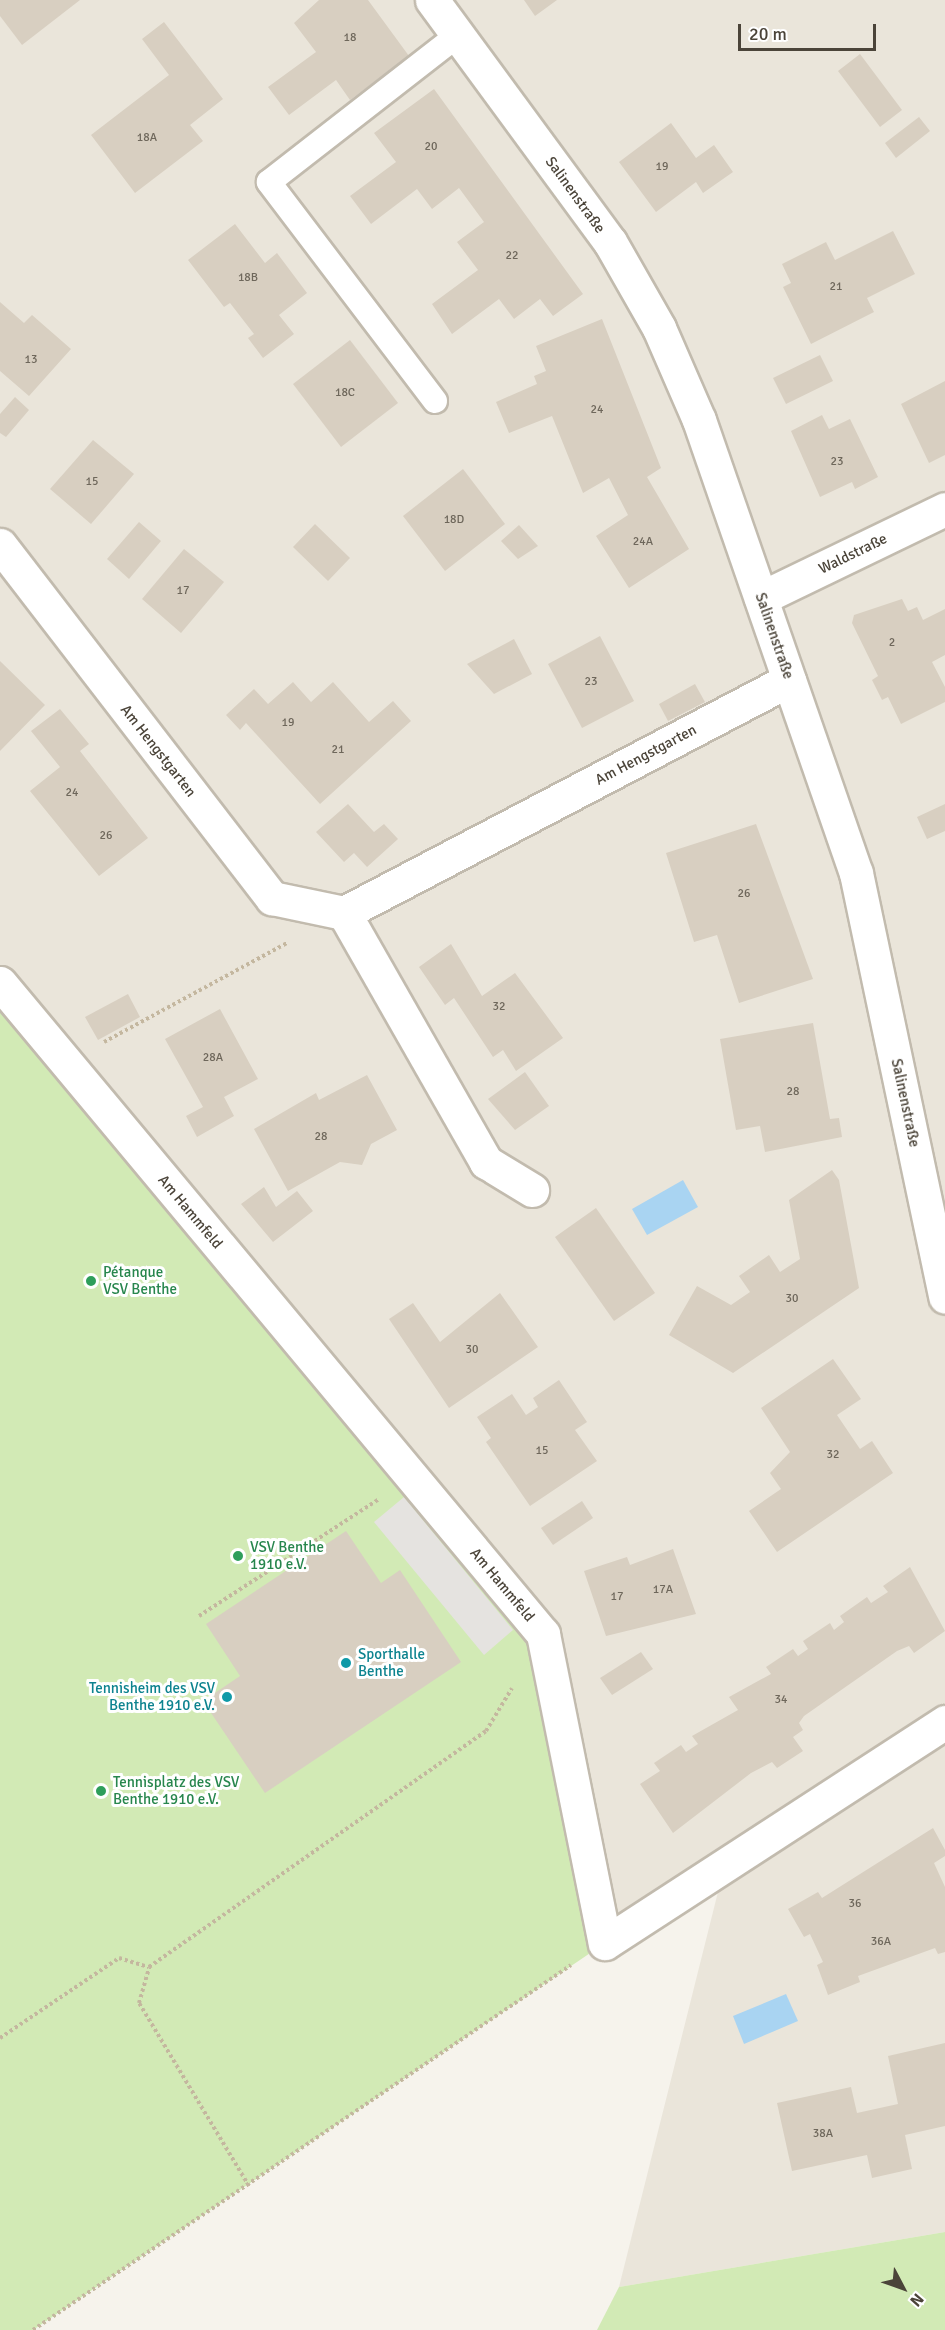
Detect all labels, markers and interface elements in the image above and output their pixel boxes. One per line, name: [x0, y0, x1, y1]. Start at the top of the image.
scale bar: [741, 12, 879, 50]
text: 20 m: [749, 23, 787, 45]
house number: 18: [344, 31, 356, 45]
house number: 18A: [137, 131, 157, 145]
house number: 20: [425, 140, 437, 154]
street label: Salinenstraße: [541, 153, 609, 237]
house number: 19: [656, 160, 668, 174]
house number: 22: [506, 249, 518, 263]
house number: 18B: [238, 271, 258, 285]
house number: 21: [830, 280, 842, 294]
house number: 13: [25, 353, 37, 367]
house number: 18C: [335, 386, 355, 400]
house number: 24: [591, 403, 603, 417]
house number: 23: [831, 455, 843, 469]
house number: 15: [86, 475, 98, 489]
house number: 18D: [444, 513, 464, 527]
street label: Waldstraße: [816, 530, 890, 578]
house number: 24A: [633, 535, 653, 549]
house number: 17: [177, 584, 189, 598]
street label: Salinenstraße: [751, 591, 797, 681]
house number: 2: [889, 636, 895, 650]
house number: 23: [585, 675, 597, 689]
street label: Am Hengstgarten: [116, 701, 200, 801]
house number: 19: [282, 716, 294, 730]
street label: Am Hengstgarten: [592, 721, 700, 789]
house number: 21: [332, 743, 344, 757]
house number: 24: [66, 786, 78, 800]
house number: 26: [100, 829, 112, 843]
house number: 26: [738, 887, 750, 901]
house number: 32: [493, 1000, 505, 1014]
house number: 28A: [203, 1051, 223, 1065]
street label: Salinenstraße: [887, 1057, 923, 1149]
house number: 28: [787, 1085, 799, 1099]
house number: 28: [315, 1130, 327, 1144]
street label: Am Hammfeld: [154, 1171, 226, 1253]
place label: Pétanque VSV Benthe: [103, 1263, 177, 1298]
marker: Pétanque VSV Benthe: [84, 1274, 98, 1288]
house number: 30: [786, 1292, 798, 1306]
house number: 30: [466, 1343, 478, 1357]
house number: 15: [536, 1444, 548, 1458]
house number: 32: [827, 1448, 839, 1462]
place label: VSV Benthe 1910 e.V.: [250, 1538, 324, 1573]
street label: Am Hammfeld: [466, 1544, 538, 1626]
marker: VSV Benthe 1910 e.V.: [231, 1549, 245, 1563]
house number: 17A: [653, 1583, 673, 1597]
house number: 17: [611, 1590, 623, 1604]
place label: Sporthalle Benthe: [358, 1645, 425, 1680]
marker: Sporthalle Benthe: [339, 1656, 353, 1670]
place label: Tennisheim des VSV Benthe 1910 e.V.: [89, 1679, 215, 1714]
marker: Tennisheim des VSV Benthe 1910 e.V.: [220, 1690, 234, 1704]
house number: 34: [775, 1693, 787, 1707]
place label: Tennisplatz des VSV Benthe 1910 e.V.: [113, 1773, 239, 1808]
marker: Tennisplatz des VSV Benthe 1910 e.V.: [94, 1784, 108, 1798]
house number: 36: [849, 1897, 861, 1911]
house number: 36A: [871, 1935, 891, 1949]
house number: 38A: [813, 2127, 833, 2141]
north arrow: [873, 2258, 933, 2318]
text: N: [905, 2289, 928, 2311]

